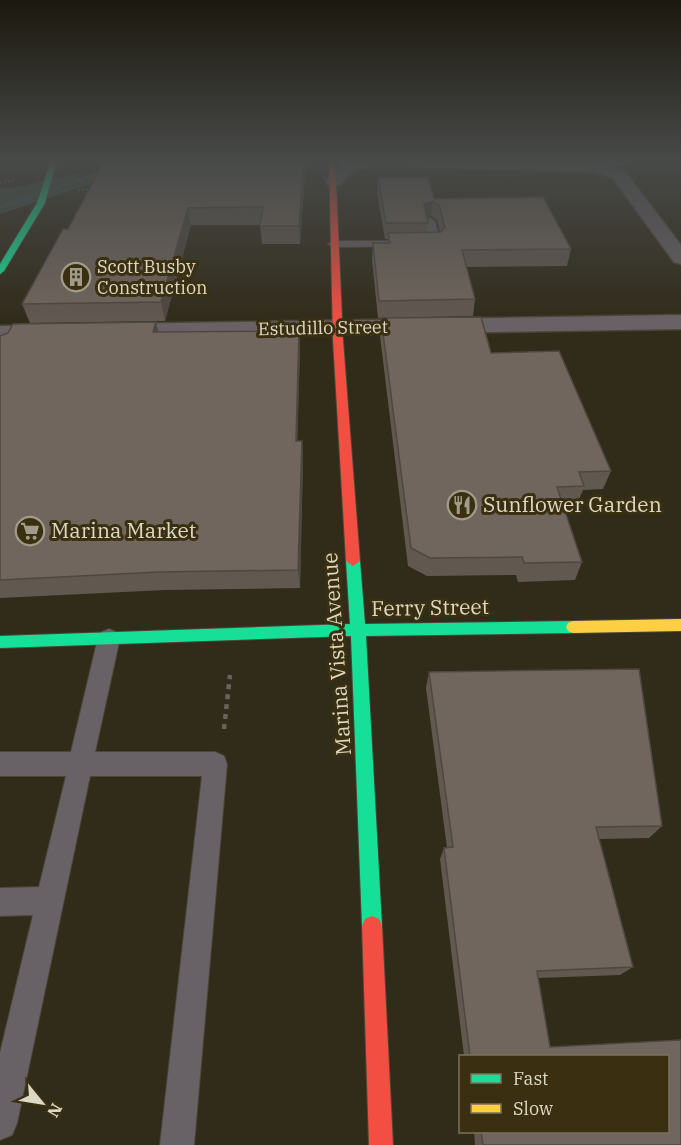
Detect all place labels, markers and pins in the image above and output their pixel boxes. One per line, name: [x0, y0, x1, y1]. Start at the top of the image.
place label: Scott Busby Construction: [97, 255, 208, 299]
building icon: Scott Busby Construction: [60, 261, 92, 293]
restaurant icon: Sunflower Garden: [446, 489, 478, 521]
place label: Sunflower Garden: [483, 490, 662, 518]
supermarket icon: Marina Market: [14, 515, 46, 547]
place label: Marina Market: [51, 516, 196, 544]

